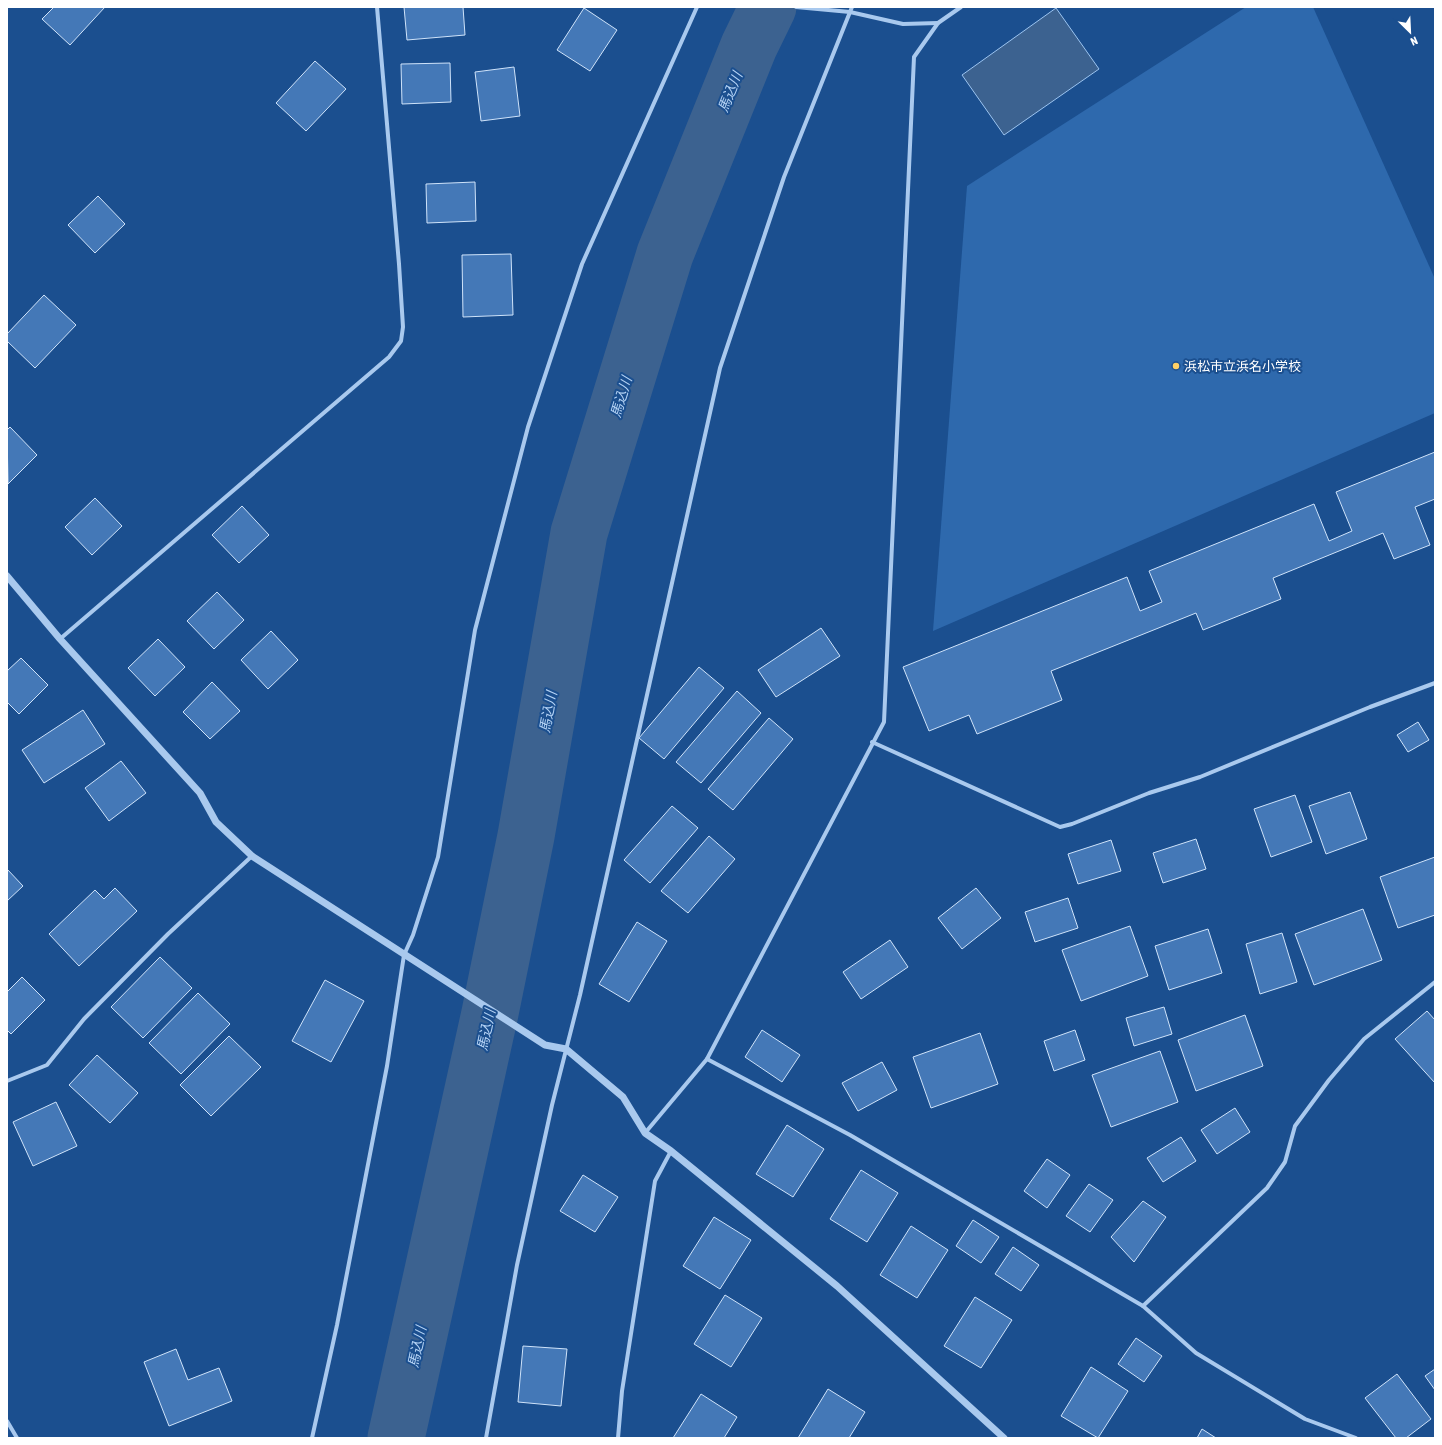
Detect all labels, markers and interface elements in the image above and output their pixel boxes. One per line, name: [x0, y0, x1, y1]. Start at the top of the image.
north arrow: [1390, 12, 1430, 52]
text: N: [1409, 34, 1419, 48]
water label: 馬込川: [715, 68, 746, 114]
place label: 浜松市立浜名小学校: [1184, 359, 1301, 374]
marker: 浜松市立浜名小学校: [1171, 361, 1181, 371]
water label: 馬込川: [607, 373, 635, 419]
water label: 馬込川: [536, 688, 560, 734]
water label: 馬込川: [474, 1006, 499, 1052]
water label: 馬込川: [405, 1323, 430, 1369]

